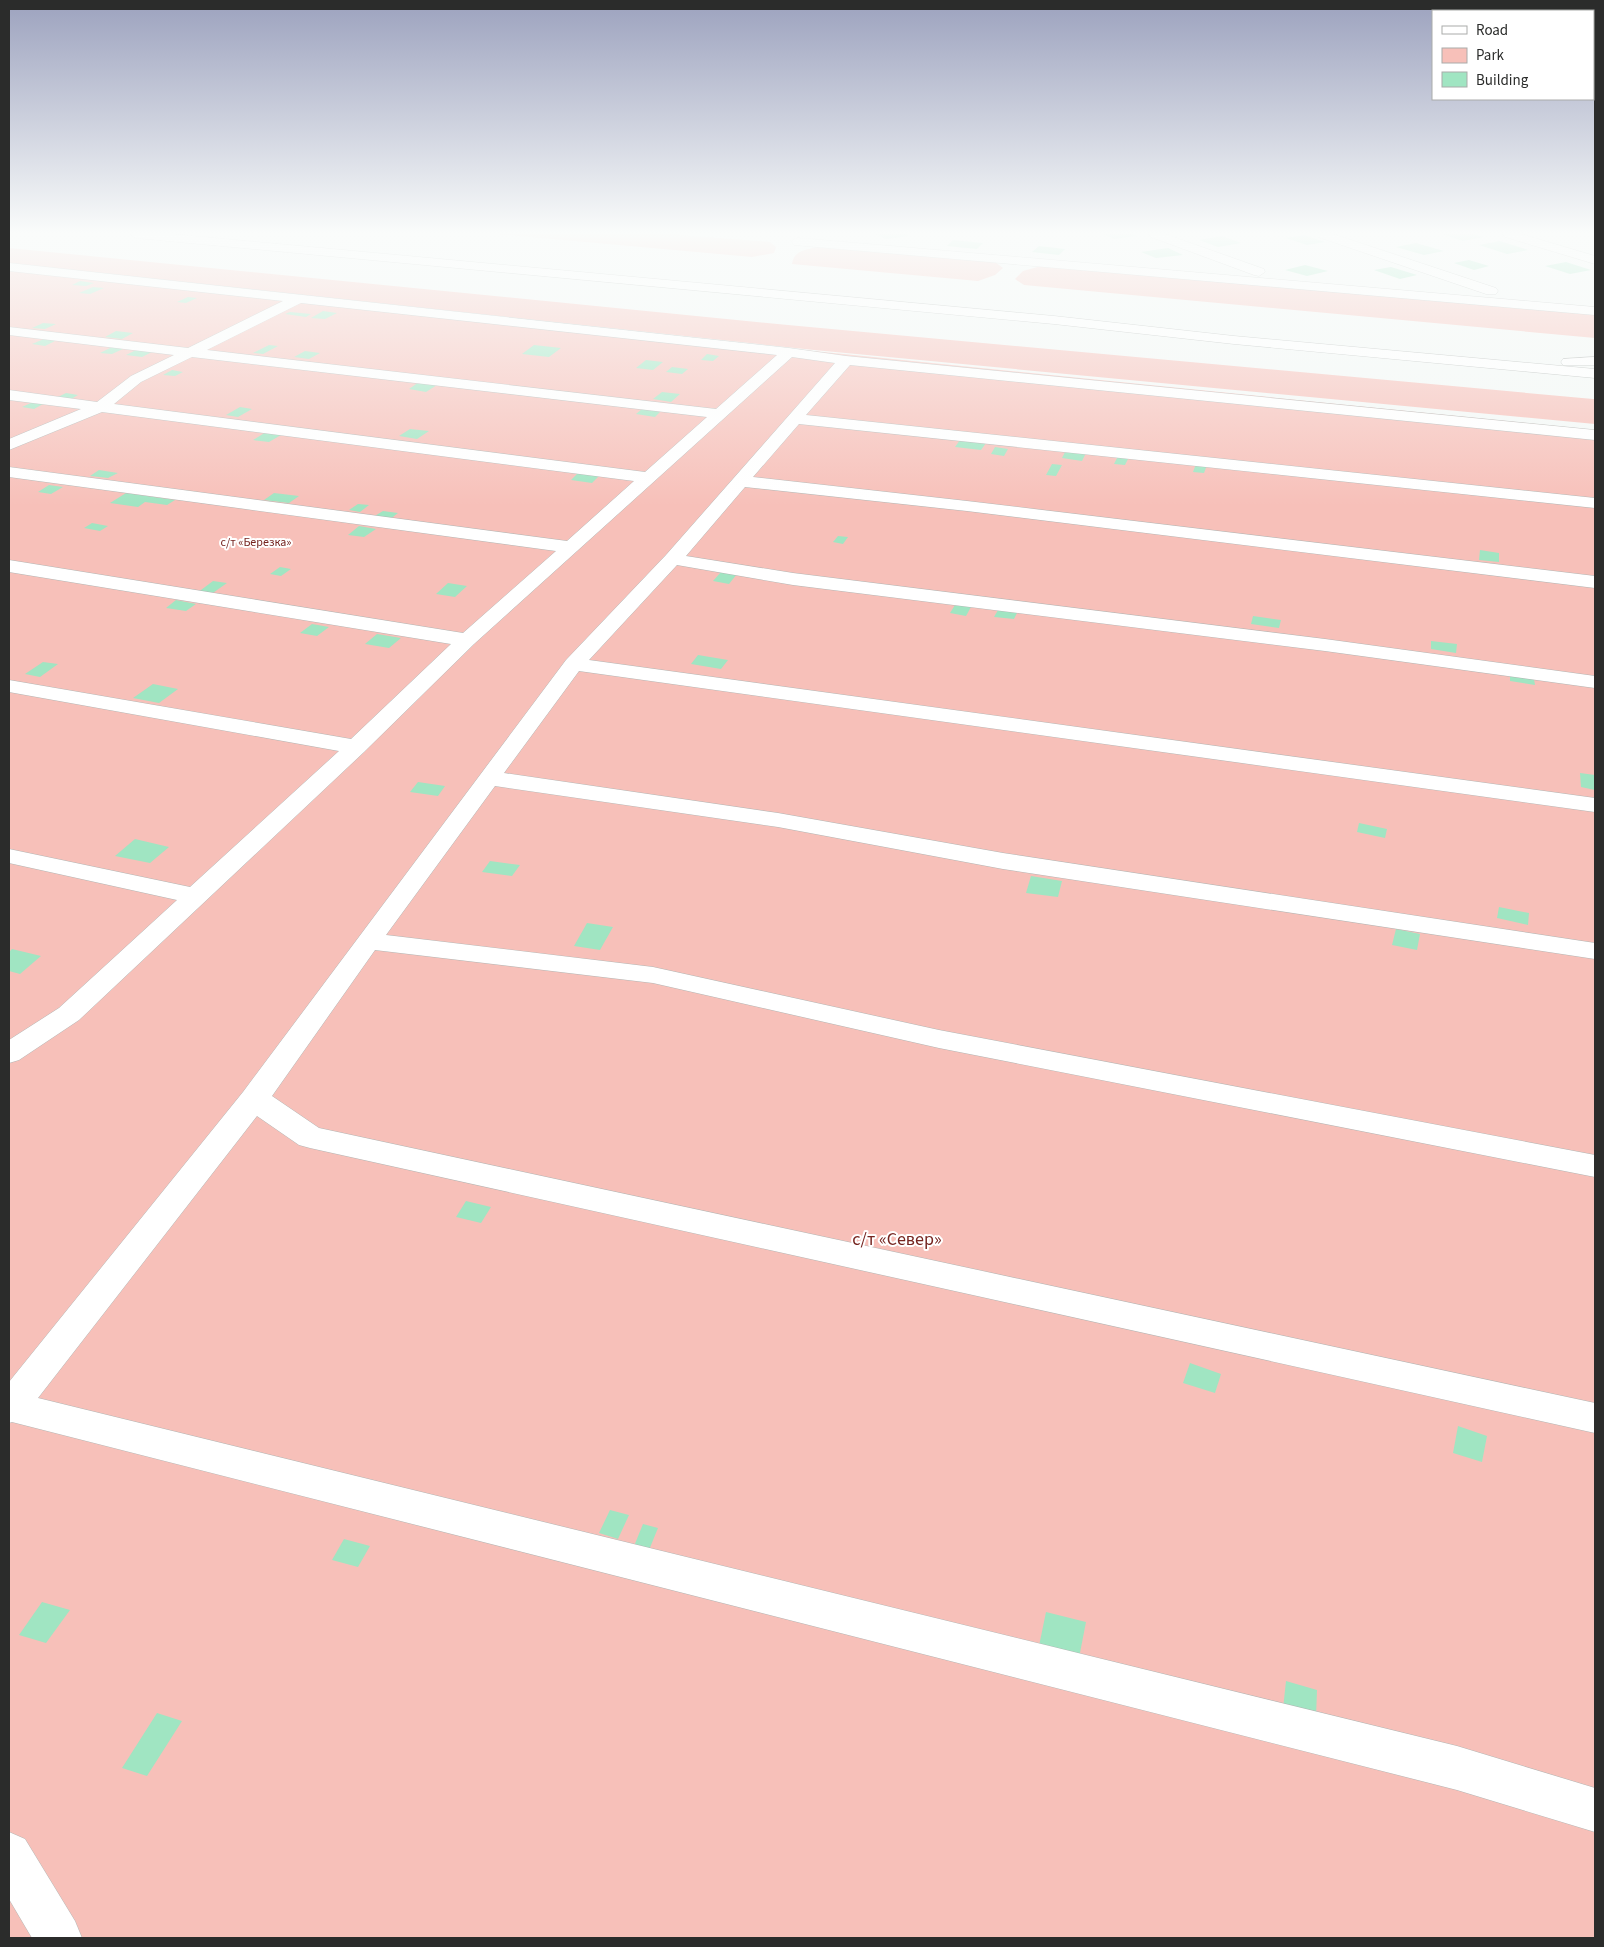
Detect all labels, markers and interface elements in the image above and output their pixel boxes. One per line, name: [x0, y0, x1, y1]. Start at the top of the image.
legend: [1432, 10, 1594, 100]
text: Road: [1476, 20, 1508, 41]
text: Park: [1476, 45, 1505, 66]
text: Building: [1476, 70, 1529, 91]
park label: с/т «Березка»: [221, 534, 291, 551]
park label: с/т «Север»: [852, 1227, 942, 1252]

